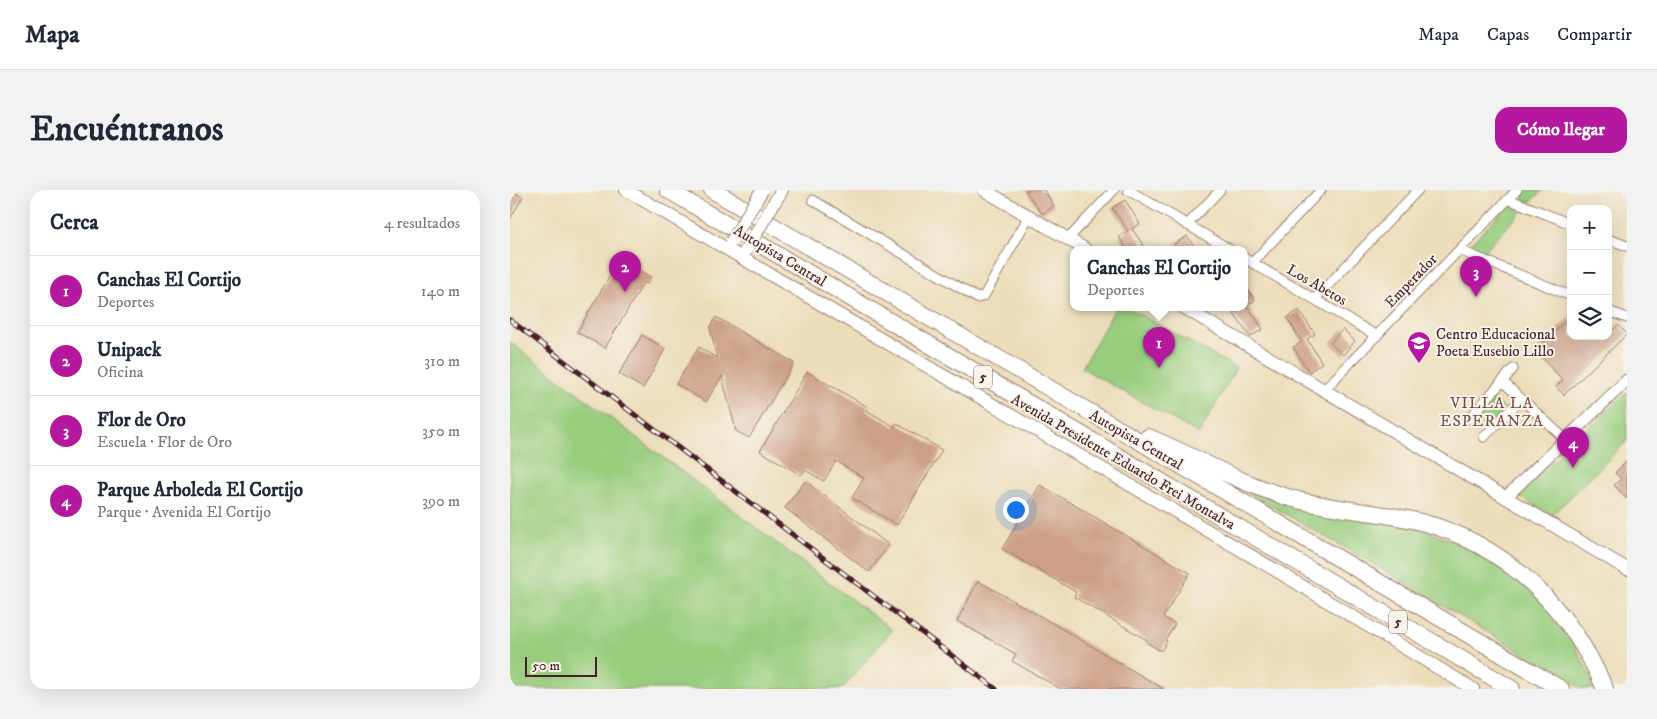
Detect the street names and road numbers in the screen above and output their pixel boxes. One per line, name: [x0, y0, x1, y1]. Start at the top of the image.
street label: Autopista Central: [730, 221, 830, 291]
street label: Emperador: [1381, 250, 1442, 312]
street label: Los Abetos: [1284, 260, 1350, 310]
road number: 5: [974, 366, 992, 388]
street label: Avenida Presidente Eduardo Frei Montalva: [1008, 390, 1239, 534]
street label: Autopista Central: [1086, 406, 1187, 475]
road number: 5: [1389, 611, 1407, 634]

